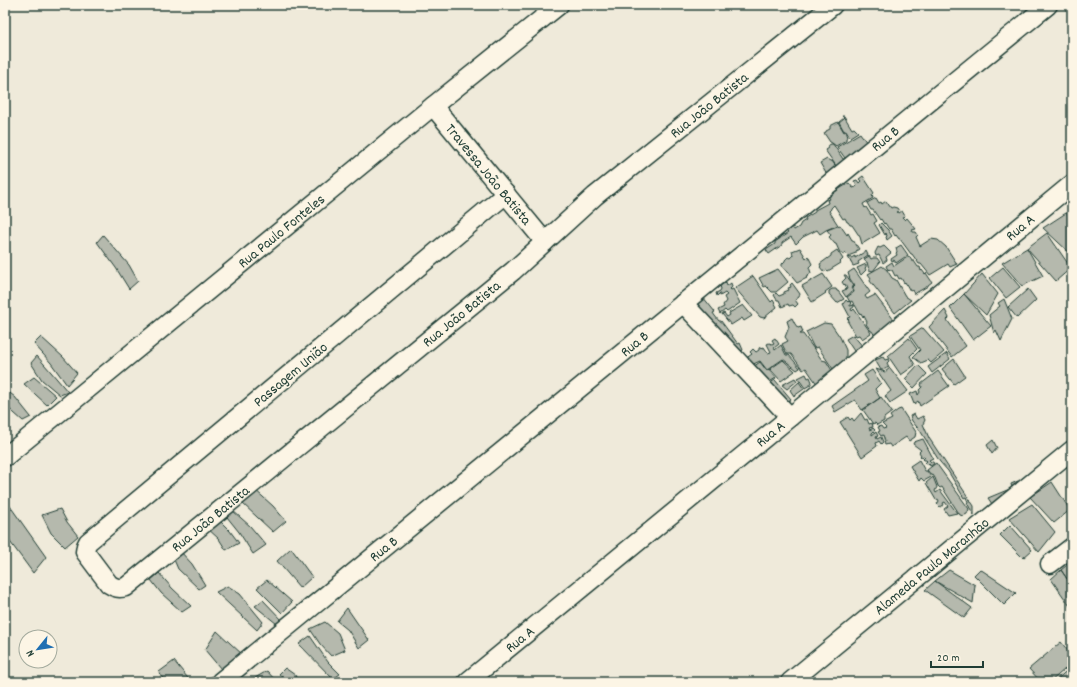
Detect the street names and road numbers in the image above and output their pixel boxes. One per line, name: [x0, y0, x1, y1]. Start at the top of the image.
street label: Rua João Batista: [666, 67, 755, 145]
street label: Travessa João Batista: [439, 120, 536, 231]
street label: Rua B: [867, 121, 905, 158]
street label: Rua Paulo Fonteles: [234, 190, 331, 275]
street label: Rua A: [1002, 210, 1041, 247]
street label: Rua João Batista: [418, 276, 507, 354]
street label: Rua B: [616, 326, 655, 363]
street label: Passagem União: [249, 337, 334, 413]
street label: Rua A: [752, 416, 791, 454]
street label: Rua João Batista: [167, 481, 256, 559]
street label: Alameda Paulo Maranhão: [870, 513, 995, 621]
street label: Rua B: [366, 532, 404, 568]
street label: Rua A: [501, 622, 540, 659]

